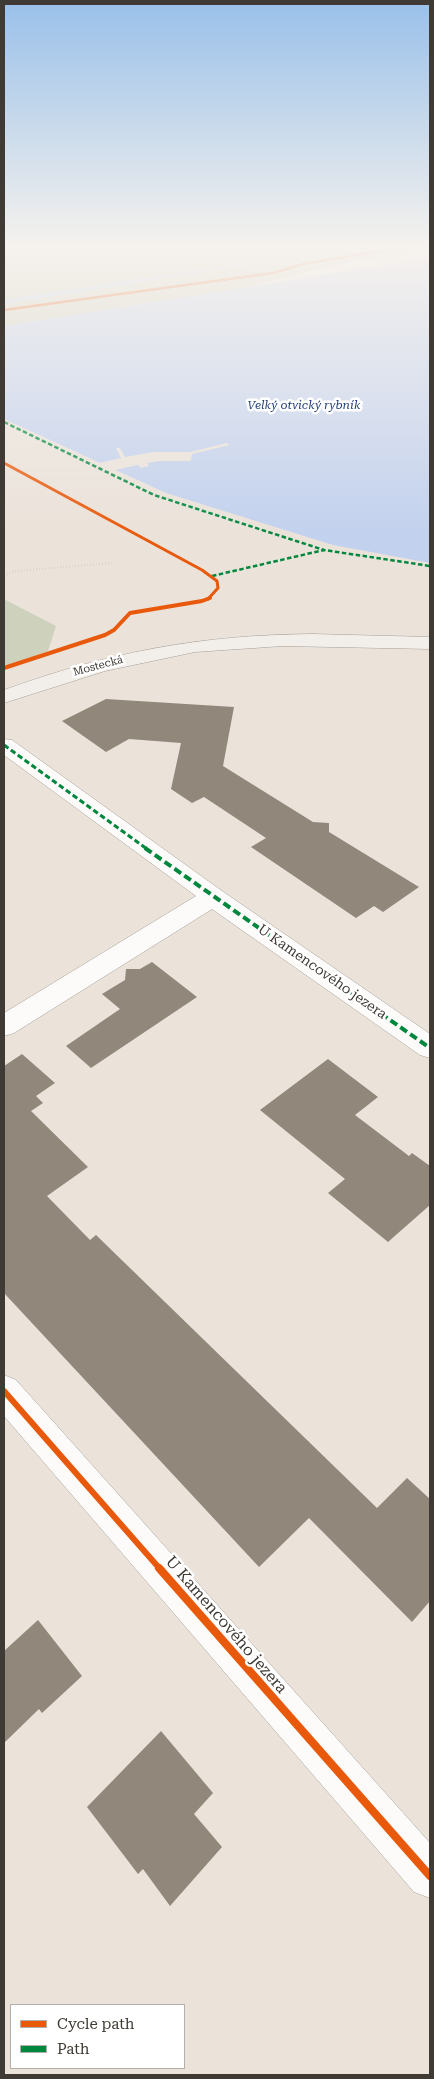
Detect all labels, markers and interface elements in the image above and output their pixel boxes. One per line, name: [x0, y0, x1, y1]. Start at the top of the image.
water label: Velký otvický rybník: [247, 398, 361, 412]
street label: Mostecká: [72, 653, 124, 679]
street label: U Kamencového jezera: [254, 921, 390, 1023]
street label: U Kamencového jezera: [161, 1552, 291, 1698]
legend: [10, 2004, 185, 2069]
text: Cycle path: [57, 2015, 134, 2033]
text: Path: [57, 2040, 90, 2058]

